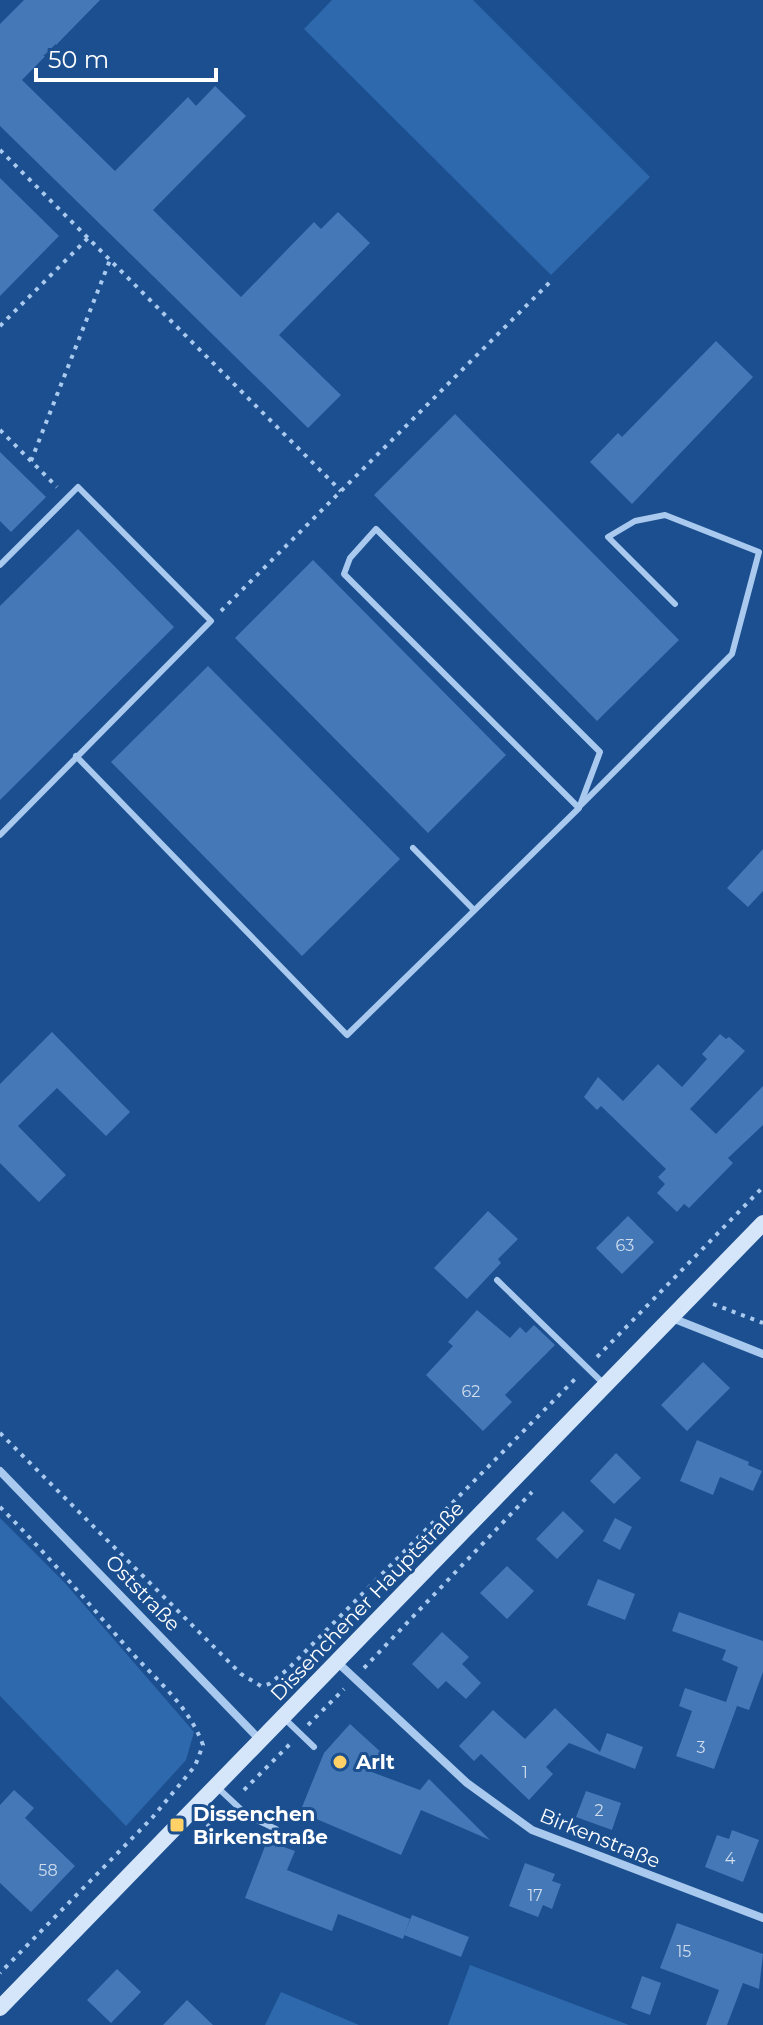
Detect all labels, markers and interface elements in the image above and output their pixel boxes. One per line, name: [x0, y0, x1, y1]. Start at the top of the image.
scale bar: [36, 32, 216, 82]
text: 50 m: [48, 45, 109, 74]
house number: 63: [616, 1236, 634, 1255]
house number: 62: [462, 1382, 480, 1401]
street label: Dissenchener Hauptstraße: [265, 1496, 469, 1706]
street label: Oststraße: [101, 1550, 185, 1636]
house number: 3: [696, 1738, 706, 1757]
place label: Arlt: [355, 1750, 395, 1774]
marker: Arlt: [331, 1753, 349, 1771]
house number: 1: [522, 1763, 528, 1782]
house number: 2: [594, 1801, 604, 1820]
place label: Dissenchen Birkenstraße: [193, 1802, 328, 1849]
street label: Birkenstraße: [536, 1803, 664, 1873]
marker: Dissenchen Birkenstraße: [168, 1816, 186, 1834]
house number: 4: [725, 1849, 736, 1868]
house number: 58: [38, 1861, 58, 1880]
house number: 17: [527, 1886, 543, 1905]
house number: 15: [677, 1942, 691, 1961]

